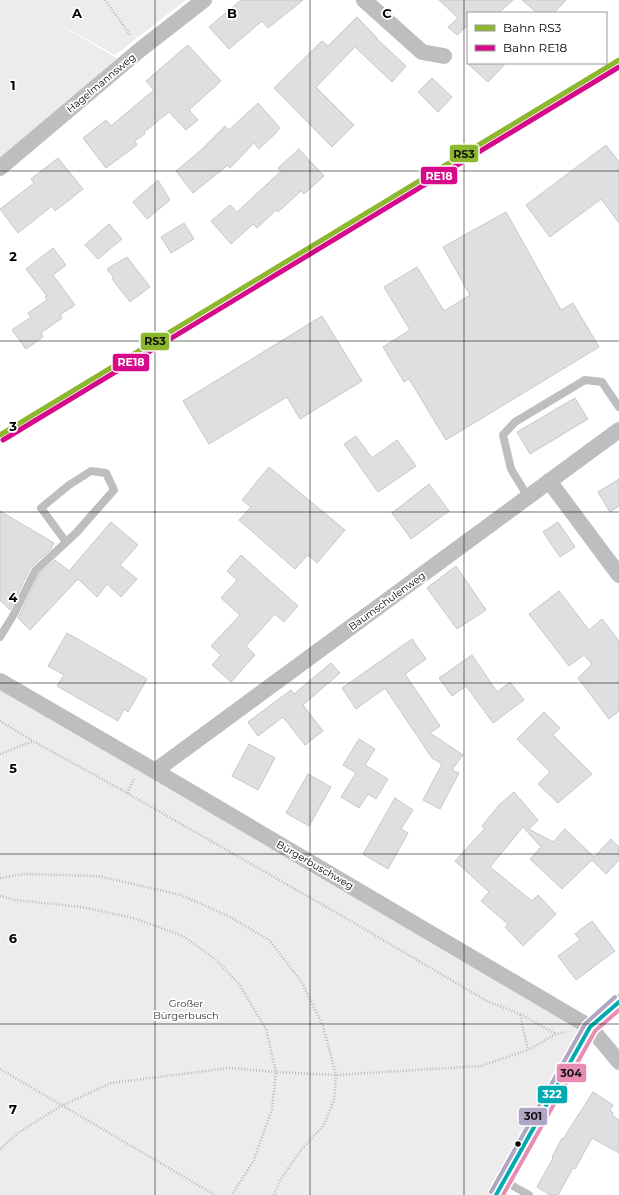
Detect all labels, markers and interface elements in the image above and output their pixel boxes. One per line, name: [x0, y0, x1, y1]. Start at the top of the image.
text: A: [71, 5, 83, 21]
text: B: [227, 5, 237, 21]
text: C: [382, 5, 392, 21]
legend: [467, 12, 607, 64]
text: Bahn RS3: [503, 20, 561, 35]
text: Bahn RE18: [503, 40, 568, 55]
street label: Hagelmannsweg: [64, 50, 138, 116]
text: 1: [10, 77, 16, 93]
line badge: RS3: [449, 144, 479, 163]
text: RS3: [453, 147, 475, 161]
line badge: RE18: [420, 166, 458, 185]
text: RE18: [425, 169, 453, 183]
text: 2: [9, 248, 17, 264]
line badge: RS3: [140, 332, 170, 351]
text: RS3: [144, 334, 166, 348]
line badge: RE18: [112, 353, 150, 372]
text: RE18: [117, 355, 145, 369]
text: 3: [8, 418, 17, 434]
street label: Baumschulenweg: [346, 569, 428, 633]
text: 4: [9, 589, 18, 605]
text: 5: [9, 760, 17, 776]
street label: Bürgerbuschweg: [274, 838, 356, 892]
text: 6: [9, 930, 18, 946]
park label: Großer Bürgerbusch: [153, 997, 219, 1022]
line badge: 304: [556, 1063, 587, 1083]
text: 304: [559, 1066, 582, 1080]
line badge: 322: [537, 1085, 568, 1104]
text: 322: [541, 1087, 562, 1101]
text: 7: [9, 1101, 17, 1117]
line badge: 301: [518, 1107, 548, 1126]
text: 301: [523, 1109, 542, 1123]
unlabelled marker: [513, 1139, 523, 1149]

